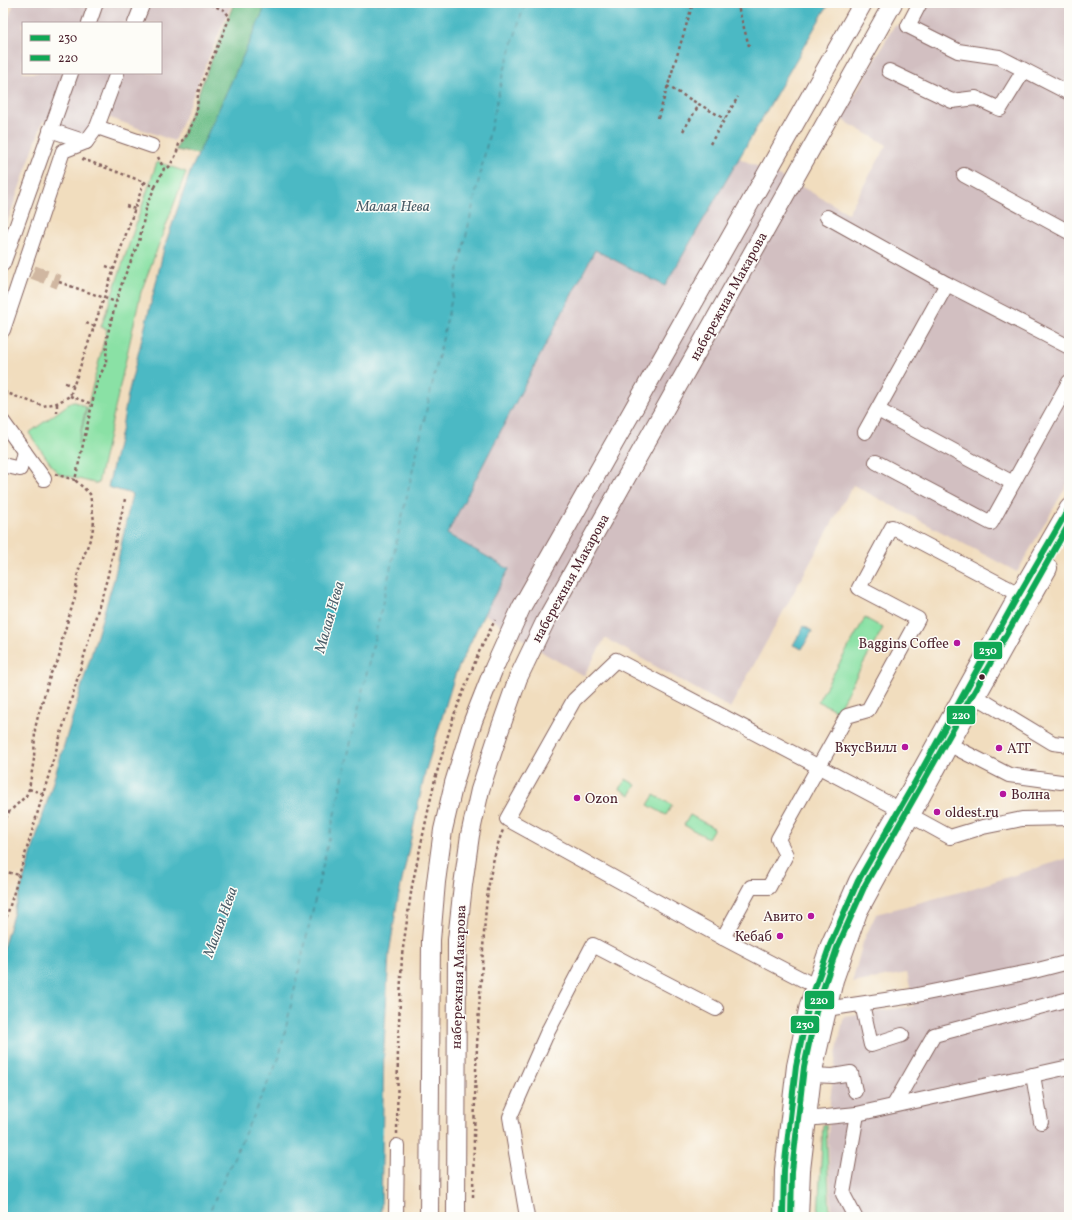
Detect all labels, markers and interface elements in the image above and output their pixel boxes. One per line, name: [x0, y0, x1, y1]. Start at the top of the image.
legend: [22, 22, 162, 74]
text: 230: [58, 31, 77, 47]
text: 220: [58, 51, 78, 67]
water label: Малая Нева: [355, 197, 430, 218]
street label: набережная Макарова: [686, 229, 773, 365]
street label: набережная Макарова: [528, 511, 615, 647]
water label: Малая Нева: [310, 579, 351, 657]
place label: Baggins Coffee: [858, 635, 949, 654]
marker: Baggins Coffee: [952, 638, 962, 648]
line badge: 230: [973, 641, 1003, 660]
text: 230: [979, 644, 997, 659]
unlabelled marker: [977, 672, 987, 682]
line badge: 220: [946, 705, 976, 725]
text: 220: [952, 709, 970, 724]
place label: ВкусВилл: [835, 739, 897, 758]
place label: АТГ: [1007, 740, 1032, 759]
marker: ВкусВилл: [900, 742, 910, 752]
marker: АТГ: [994, 743, 1004, 753]
place label: Волна: [1011, 786, 1050, 805]
marker: Волна: [998, 789, 1008, 799]
place label: Ozon: [585, 790, 618, 809]
marker: Ozon: [572, 793, 582, 803]
place label: oldest.ru: [945, 804, 999, 823]
marker: oldest.ru: [932, 807, 942, 817]
water label: Малая Нева: [199, 884, 244, 962]
street label: набережная Макарова: [447, 904, 472, 1050]
place label: Авито: [763, 908, 803, 927]
marker: Авито: [806, 911, 816, 921]
place label: Кебаб: [735, 928, 772, 947]
marker: Кебаб: [775, 931, 785, 941]
line badge: 220: [804, 990, 835, 1010]
text: 220: [810, 994, 828, 1009]
line badge: 230: [790, 1015, 820, 1034]
text: 230: [796, 1018, 814, 1033]

